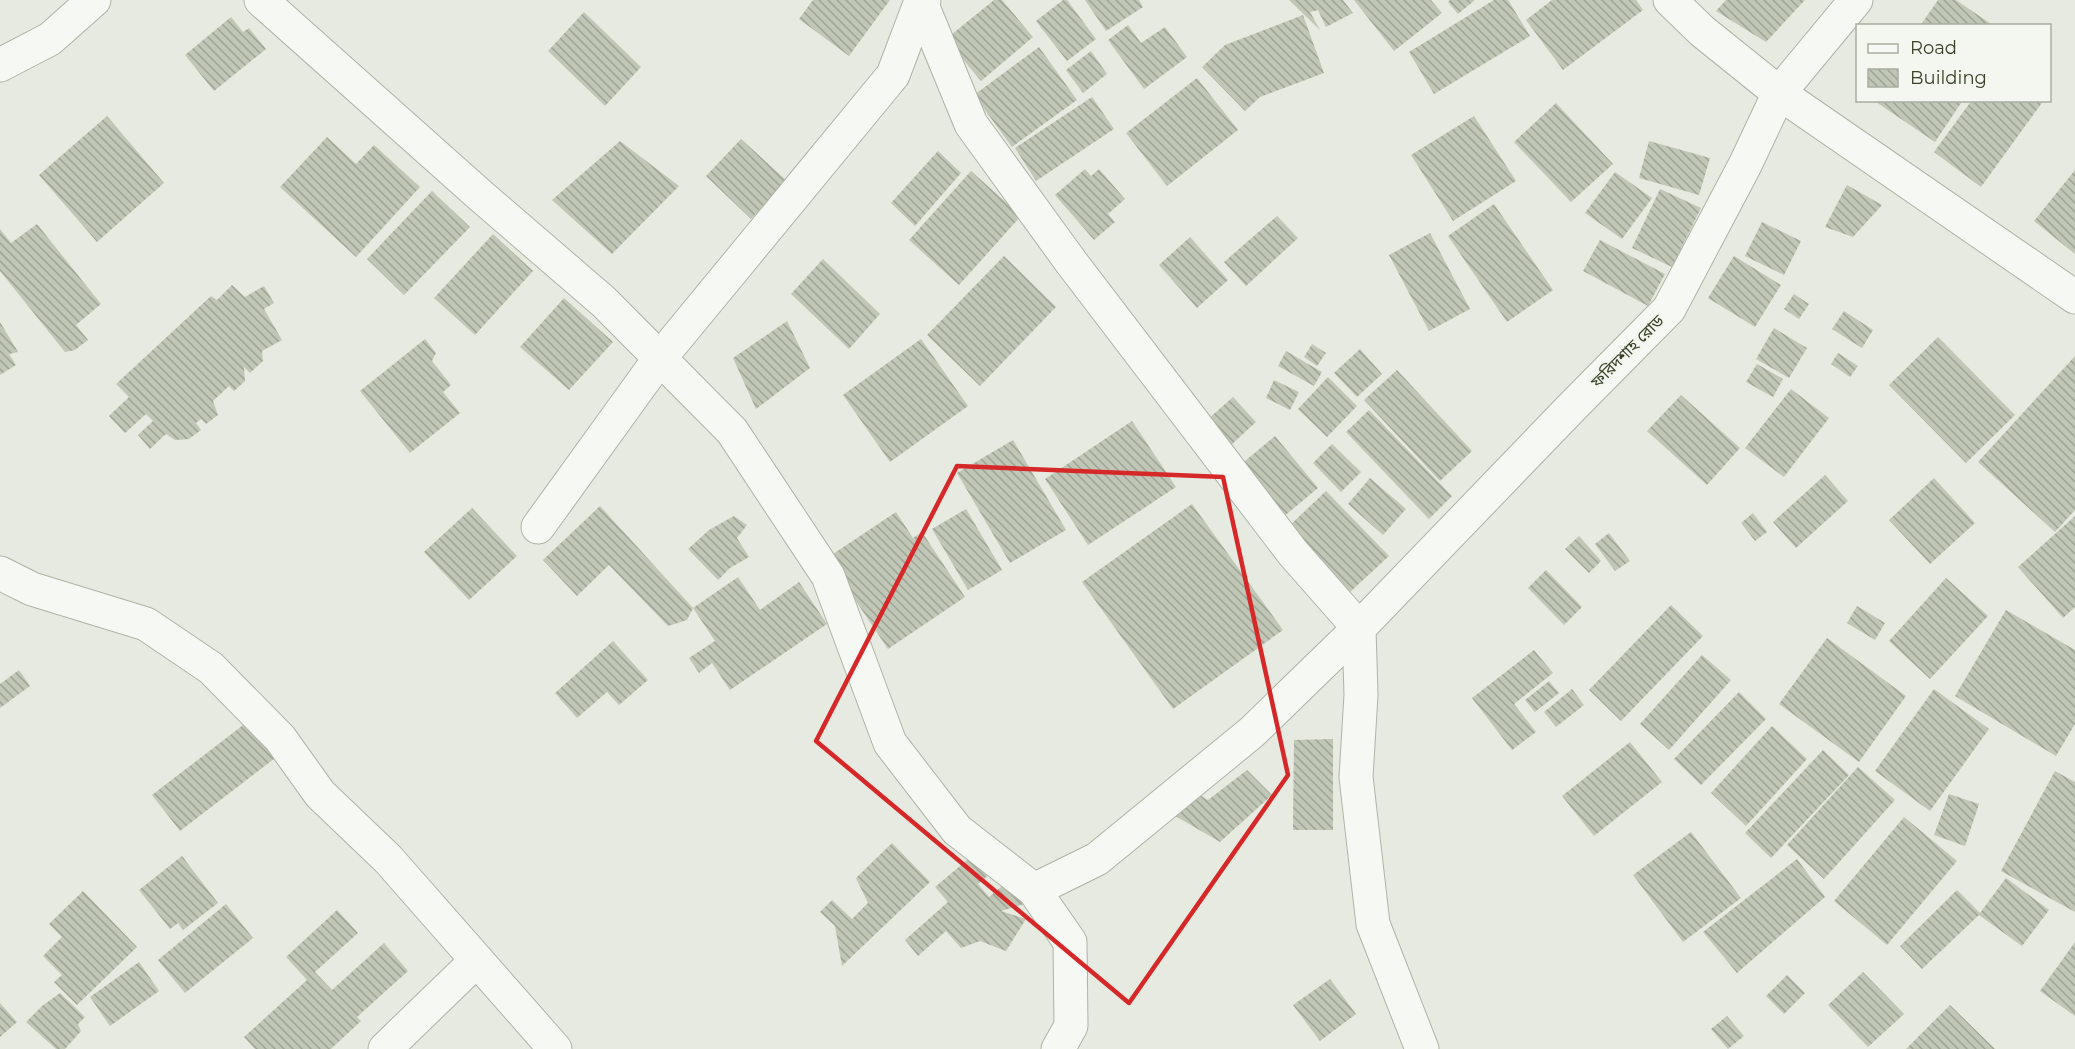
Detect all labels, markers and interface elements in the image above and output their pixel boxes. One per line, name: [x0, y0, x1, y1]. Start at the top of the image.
legend: [1856, 24, 2051, 102]
text: Road: [1910, 37, 1957, 59]
text: Building: [1910, 67, 1987, 89]
street label: ফরিদশাহ রোড: [1586, 311, 1668, 392]

